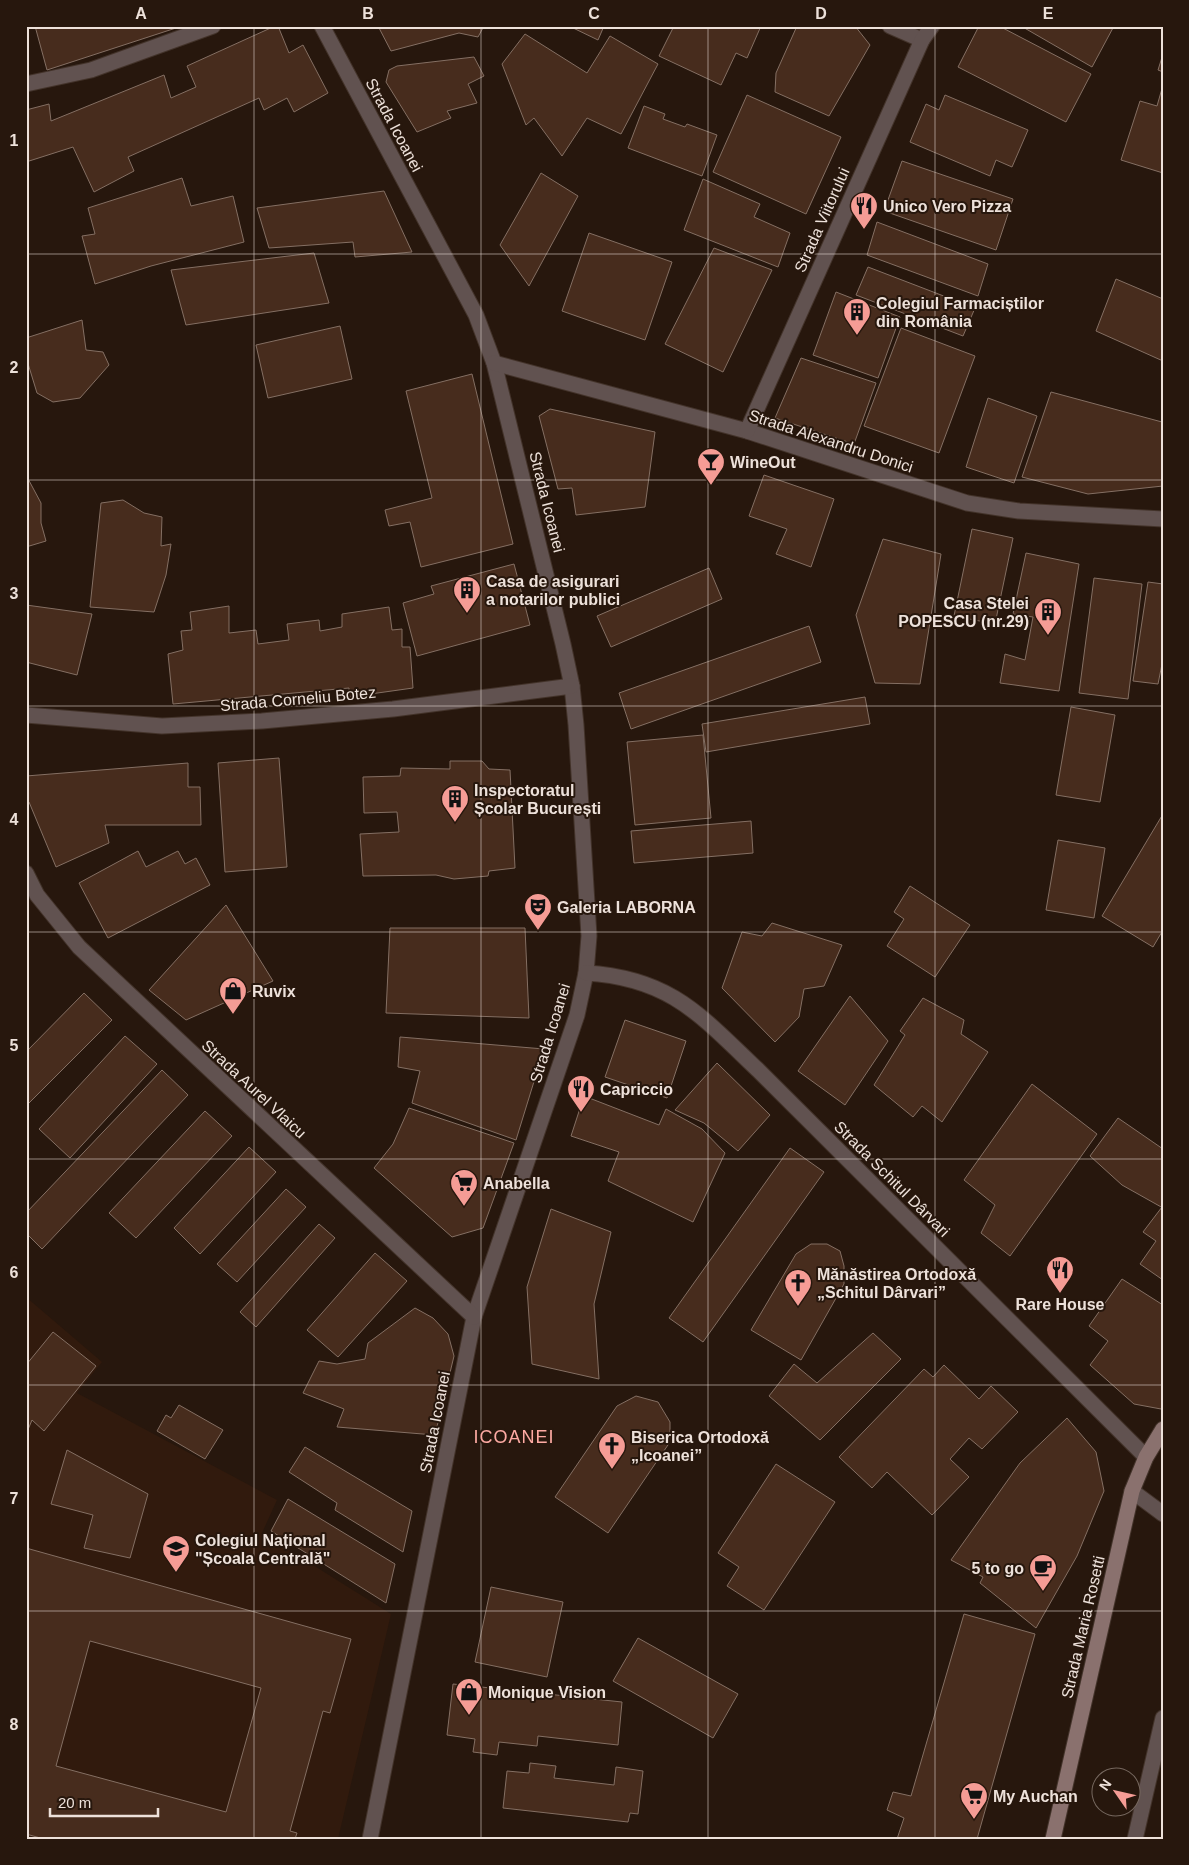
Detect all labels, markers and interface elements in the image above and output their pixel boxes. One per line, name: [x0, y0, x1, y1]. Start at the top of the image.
text: A: [135, 5, 147, 22]
text: B: [362, 5, 374, 22]
text: C: [588, 5, 600, 22]
text: D: [815, 5, 827, 22]
text: E: [1043, 5, 1054, 22]
street label: Strada Icoanei: [362, 75, 426, 175]
text: 1: [10, 132, 19, 149]
street label: Strada Viitorului: [791, 165, 853, 275]
restaurant icon: Unico Vero Pizza: [849, 191, 879, 230]
place label: Unico Vero Pizza: [883, 198, 1011, 215]
place label: Colegiul Farmaciștilor din România: [876, 295, 1044, 330]
building icon: Colegiul Farmaciștilor din România: [842, 297, 872, 336]
text: 2: [10, 359, 19, 376]
street label: Strada Alexandru Donici: [747, 406, 915, 476]
bar icon: WineOut: [696, 447, 726, 486]
street label: Strada Icoanei: [526, 450, 568, 554]
place label: WineOut: [730, 454, 796, 471]
place label: Casa de asigurari a notarilor publici: [486, 573, 620, 608]
building icon: Casa de asigurari a notarilor publici: [452, 575, 482, 614]
text: 3: [10, 585, 19, 602]
place label: Casa Stelei POPESCU (nr.29): [898, 595, 1029, 630]
building icon: Casa Stelei POPESCU (nr.29): [1033, 597, 1063, 636]
street label: Strada Corneliu Botez: [219, 684, 377, 714]
place label: Inspectoratul Școlar București: [474, 782, 601, 817]
building icon: Inspectoratul Școlar București: [440, 784, 470, 823]
text: 4: [10, 811, 19, 828]
theatre icon: Galeria LABORNA: [523, 892, 553, 931]
place label: Galeria LABORNA: [557, 899, 696, 916]
shop icon: Ruvix: [218, 976, 248, 1015]
street label: Strada Icoanei: [527, 981, 573, 1085]
place label: Ruvix: [252, 983, 296, 1000]
street label: Strada Aurel Vlaicu: [198, 1036, 310, 1142]
text: 5: [10, 1037, 19, 1054]
restaurant icon: Capriccio: [566, 1074, 596, 1113]
place label: Capriccio: [600, 1081, 673, 1098]
street label: Strada Schitul Dârvari: [831, 1118, 953, 1240]
supermarket icon: Anabella: [449, 1168, 479, 1207]
place label: Anabella: [483, 1175, 550, 1192]
restaurant icon: Rare House: [1045, 1255, 1075, 1294]
text: 6: [10, 1264, 19, 1281]
place label: Mănăstirea Ortodoxă „Schitul Dârvari”: [817, 1266, 976, 1301]
church icon: Mănăstirea Ortodoxă „Schitul Dârvari”: [783, 1268, 813, 1307]
place label: Rare House: [1016, 1296, 1105, 1313]
street label: Strada Icoanei: [417, 1370, 453, 1474]
district label: ICOANEI: [473, 1427, 555, 1447]
place label: Biserica Ortodoxă „Icoanei”: [631, 1429, 769, 1464]
church icon: Biserica Ortodoxă „Icoanei”: [597, 1431, 627, 1470]
text: 7: [10, 1490, 19, 1507]
place label: Colegiul Național "Școala Centrală": [195, 1532, 330, 1567]
school or university icon: Colegiul Național "Școala Centrală": [161, 1534, 191, 1573]
cafe icon: 5 to go: [1028, 1553, 1058, 1592]
street label: Strada Maria Rosetti: [1058, 1554, 1108, 1700]
place label: 5 to go: [972, 1560, 1024, 1577]
shop icon: Monique Vision: [454, 1677, 484, 1716]
place label: Monique Vision: [488, 1684, 606, 1701]
text: 8: [10, 1716, 19, 1733]
north arrow: [1092, 1768, 1142, 1818]
text: N: [1096, 1776, 1115, 1793]
supermarket icon: My Auchan: [959, 1781, 989, 1820]
scale bar: [50, 1785, 158, 1817]
place label: My Auchan: [993, 1788, 1078, 1805]
text: 20 m: [58, 1794, 91, 1811]

